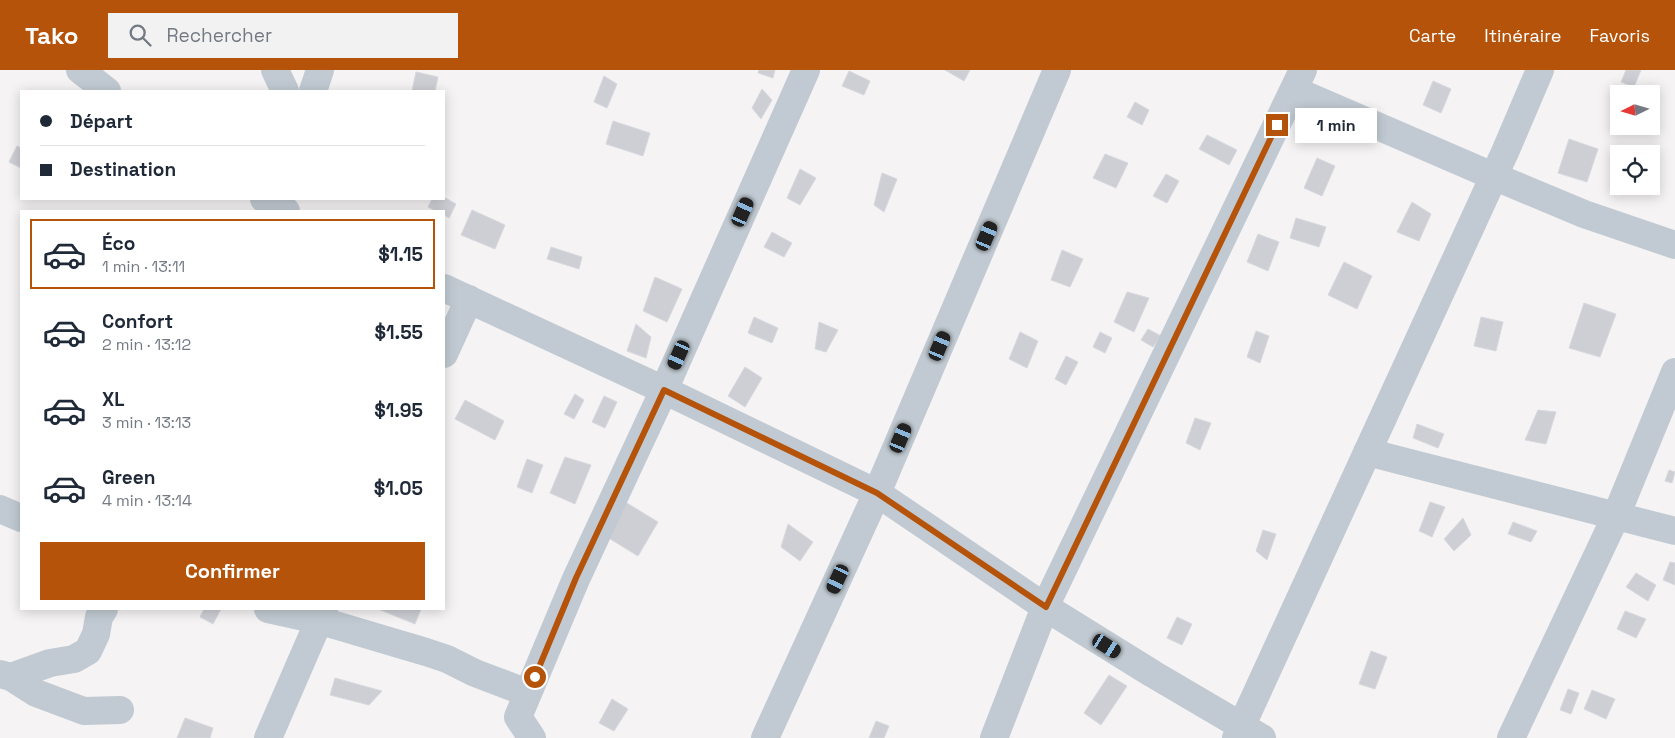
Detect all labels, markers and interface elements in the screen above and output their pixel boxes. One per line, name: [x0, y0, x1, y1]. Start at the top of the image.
search box: [108, 13, 458, 58]
text: Tako: [25, 20, 78, 51]
icon: search: [126, 21, 154, 49]
text: Rechercher: [166, 23, 272, 48]
text: Carte: [1409, 24, 1456, 47]
text: Itinéraire: [1484, 24, 1561, 47]
text: Favoris: [1589, 24, 1650, 47]
north arrow: [1610, 85, 1660, 135]
map controls: [1610, 85, 1660, 195]
callout: 1 min: [1294, 108, 1377, 142]
text: Départ: [70, 109, 133, 134]
route end: [1266, 114, 1288, 136]
text: 1 min: [1316, 115, 1356, 136]
button: locate: [1610, 145, 1660, 195]
text: Destination: [70, 157, 176, 182]
car: [730, 195, 755, 229]
car: [974, 219, 999, 253]
text: Éco: [102, 231, 135, 256]
icon: car: [42, 232, 87, 277]
text: $1.15: [378, 242, 423, 267]
text: 1 min · 13:11: [102, 256, 185, 277]
text: Confort: [102, 309, 173, 334]
icon: car: [42, 310, 87, 355]
text: $1.55: [374, 320, 423, 345]
car: [927, 329, 952, 363]
text: 2 min · 13:12: [102, 334, 191, 355]
car: [666, 338, 691, 372]
text: XL: [102, 387, 125, 412]
icon: car: [42, 388, 87, 433]
text: $1.95: [374, 398, 423, 423]
text: 3 min · 13:13: [102, 412, 191, 433]
car: [888, 421, 913, 455]
text: Green: [102, 465, 155, 490]
icon: car: [42, 466, 87, 511]
text: $1.05: [374, 476, 423, 501]
text: 4 min · 13:14: [102, 490, 192, 511]
button: Confirmer: [40, 542, 425, 600]
car: [824, 562, 851, 596]
car: [1090, 632, 1123, 660]
route start: [524, 666, 546, 688]

